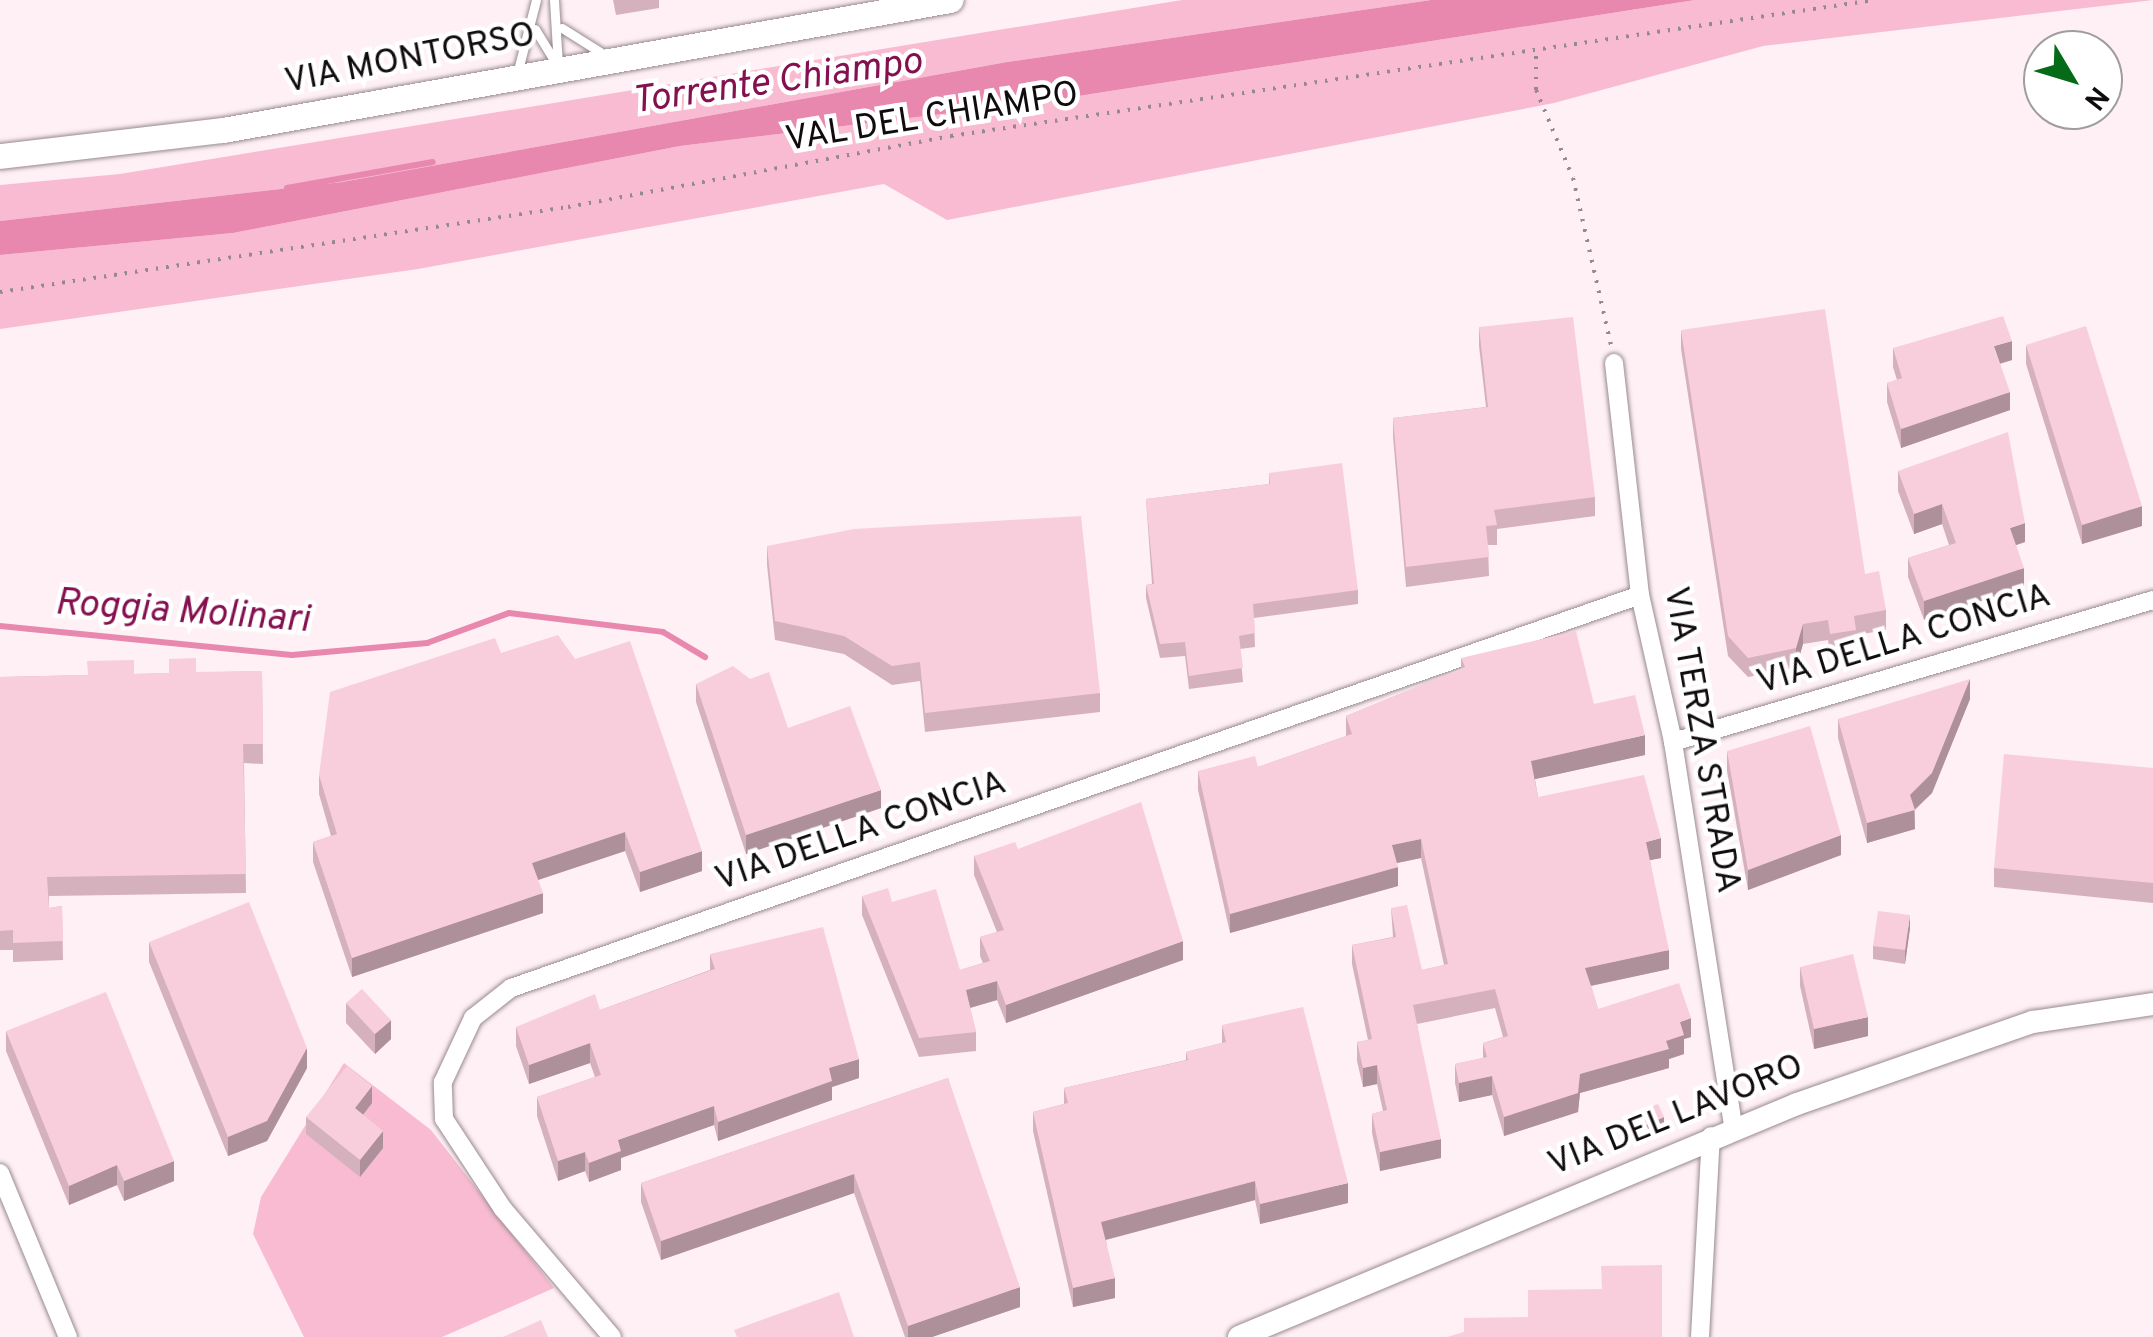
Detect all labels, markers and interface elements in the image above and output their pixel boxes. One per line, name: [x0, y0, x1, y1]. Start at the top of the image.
street label: VIA MONTORSO: [281, 14, 539, 104]
north arrow: [2023, 30, 2123, 130]
water label: Torrente Chiampo: [629, 40, 925, 126]
street label: VAL DEL CHIAMPO: [782, 74, 1082, 162]
text: N: [2075, 78, 2115, 116]
street label: VIA DELLA CONCIA: [1751, 575, 2057, 705]
water label: Roggia Molinari: [53, 581, 311, 645]
street label: VIA TERZA STRADA: [1653, 581, 1749, 899]
street label: VIA DELLA CONCIA: [709, 762, 1013, 902]
street label: VIA DEL LAVORO: [1541, 1045, 1811, 1187]

